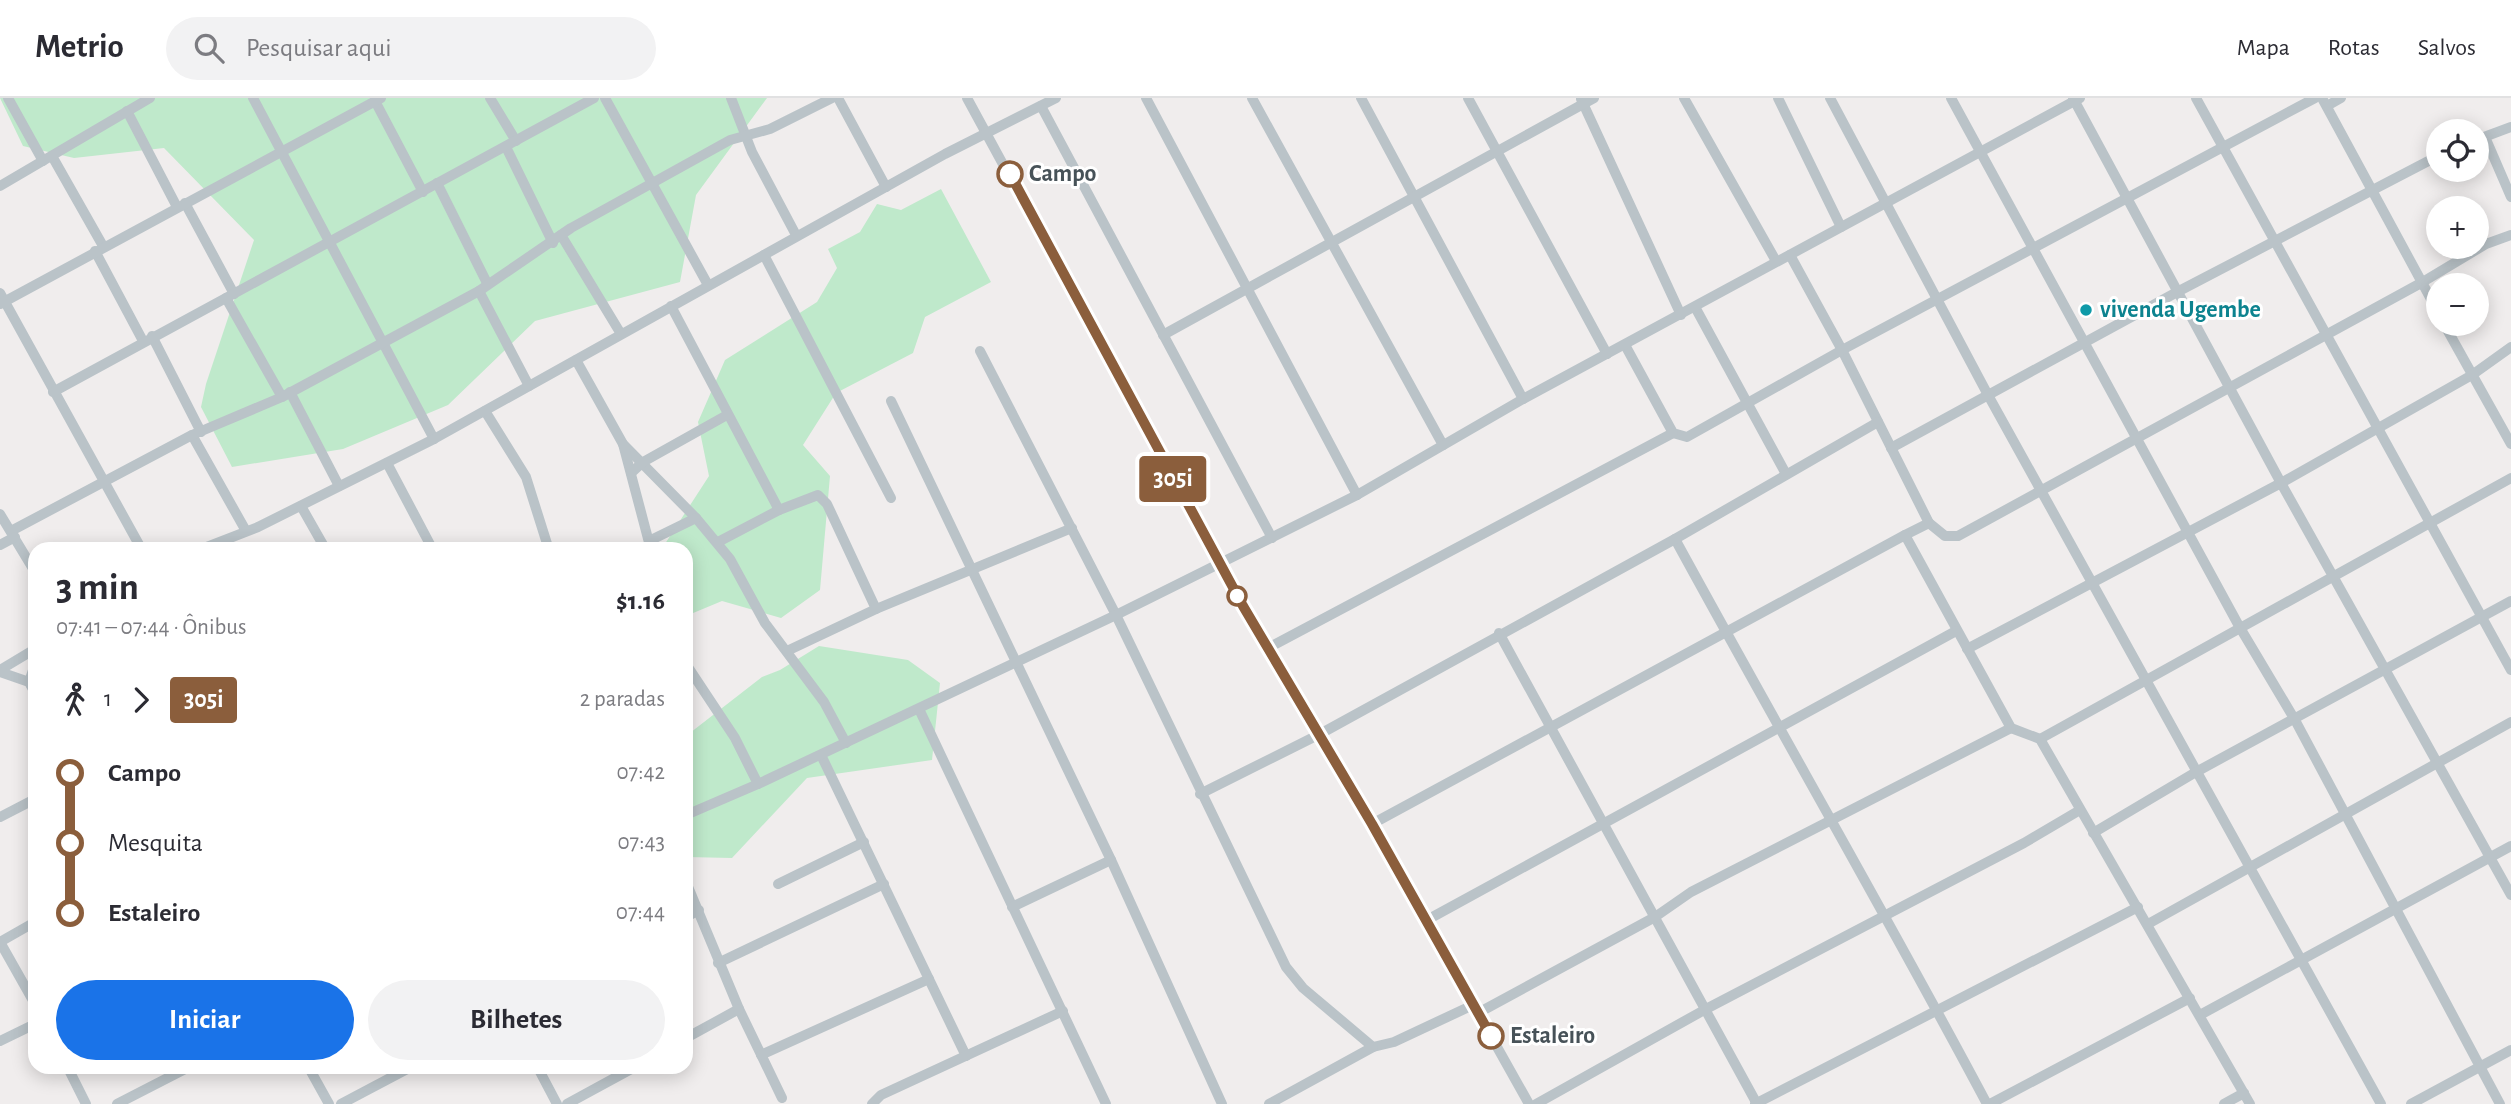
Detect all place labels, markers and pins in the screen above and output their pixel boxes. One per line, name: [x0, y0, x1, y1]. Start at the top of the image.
marker: Campo: [997, 161, 1023, 187]
place label: Campo: [1029, 162, 1097, 186]
place label: vivenda Ugembe: [2100, 298, 2261, 322]
marker: vivenda Ugembe: [2078, 302, 2094, 318]
unlabelled marker: [1227, 586, 1247, 606]
marker: Estaleiro: [1478, 1023, 1504, 1049]
place label: Estaleiro: [1510, 1024, 1595, 1048]

